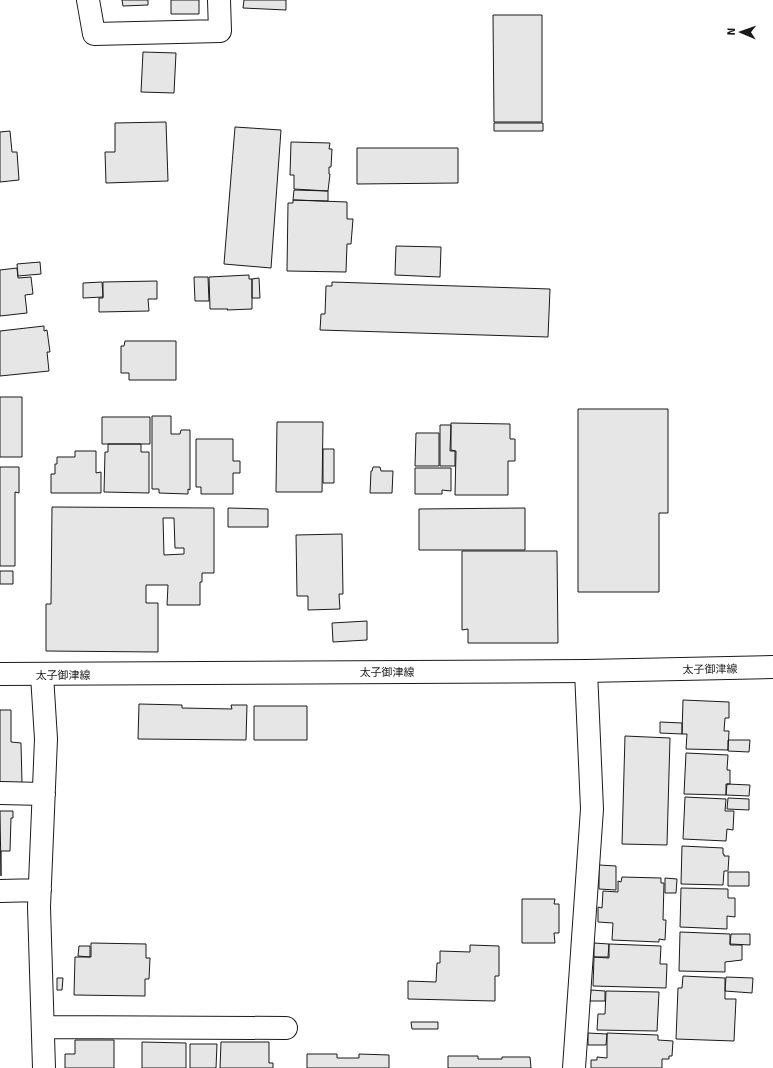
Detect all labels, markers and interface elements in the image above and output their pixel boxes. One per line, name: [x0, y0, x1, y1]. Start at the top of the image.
north arrow: [721, 12, 761, 52]
text: N: [725, 28, 738, 36]
street label: 太子御津線: [682, 663, 738, 676]
street label: 太子御津線: [360, 666, 415, 679]
street label: 太子御津線: [36, 669, 91, 682]

